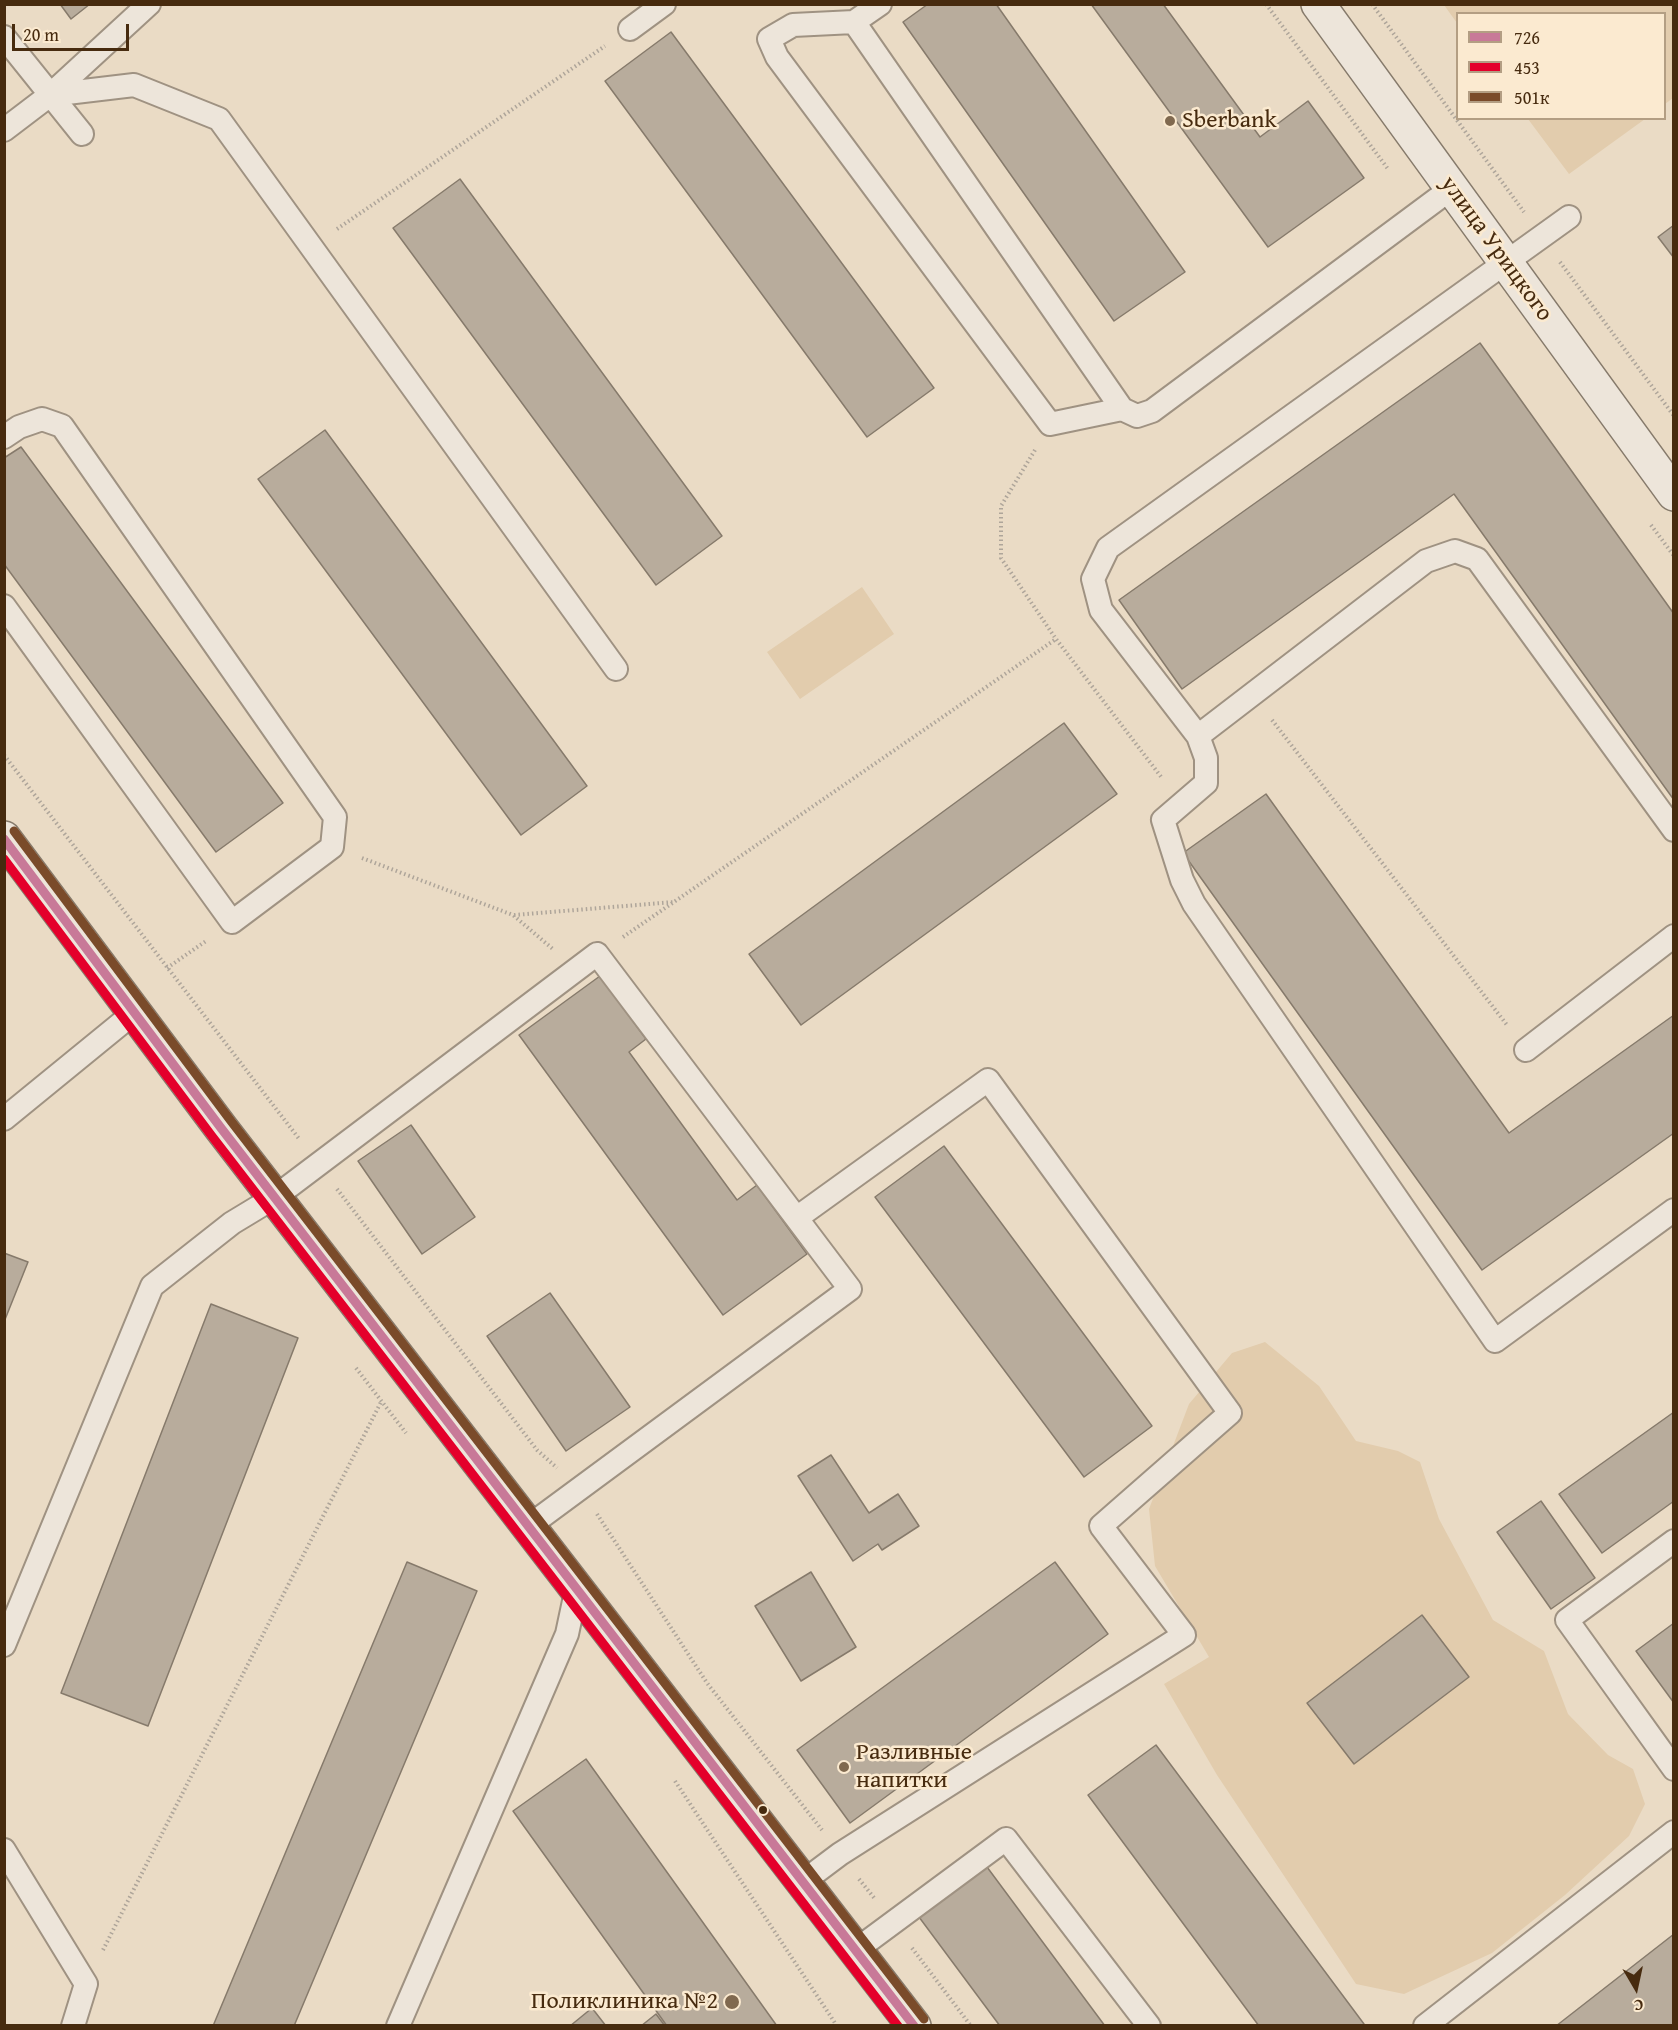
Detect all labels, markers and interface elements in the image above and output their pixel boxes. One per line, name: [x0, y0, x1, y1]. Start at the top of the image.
scale bar: [15, 12, 132, 50]
legend: [1456, 12, 1666, 120]
text: 20 m: [23, 21, 59, 48]
text: 726: [1514, 24, 1540, 51]
text: 453: [1514, 54, 1540, 81]
text: 501к: [1514, 84, 1549, 111]
place label: Sberbank: [1182, 107, 1277, 135]
marker: Sberbank: [1163, 114, 1177, 128]
street label: улица Урицкого: [1434, 171, 1558, 327]
place label: Разливные напитки: [856, 1739, 972, 1795]
marker: Разливные напитки: [837, 1760, 851, 1774]
unlabelled marker: [757, 1804, 769, 1816]
north arrow: [1606, 1958, 1666, 2018]
place label: Поликлиника №2: [531, 1988, 718, 2016]
marker: Поликлиника №2: [723, 1993, 741, 2011]
text: С: [1632, 1993, 1645, 2018]

